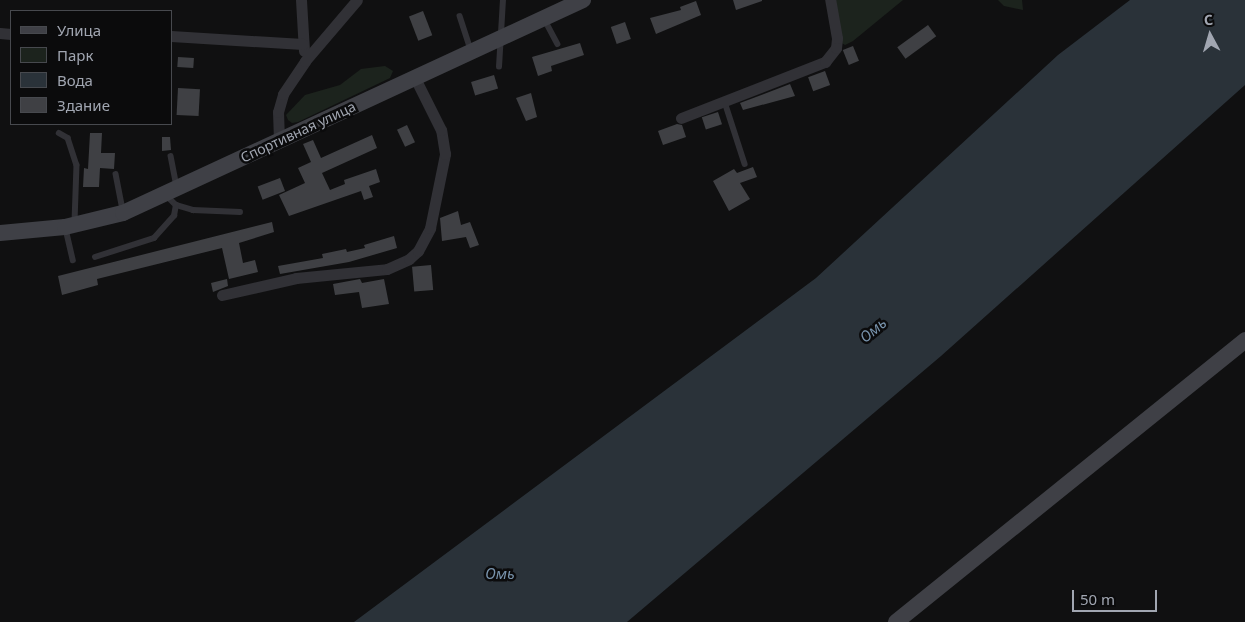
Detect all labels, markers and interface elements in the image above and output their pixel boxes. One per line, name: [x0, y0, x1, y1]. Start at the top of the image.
legend: [10, 10, 172, 125]
north arrow: [1185, 10, 1235, 60]
text: С: [1203, 10, 1214, 30]
text: Улица: [57, 20, 101, 40]
text: Парк: [57, 45, 93, 65]
text: Вода: [57, 70, 93, 90]
text: Здание: [57, 95, 110, 115]
street label: Спортивная улица: [238, 98, 358, 166]
water label: Омь: [856, 314, 890, 346]
water label: Омь: [485, 565, 515, 583]
scale bar: [1075, 580, 1160, 612]
text: 50 m: [1080, 589, 1115, 609]

